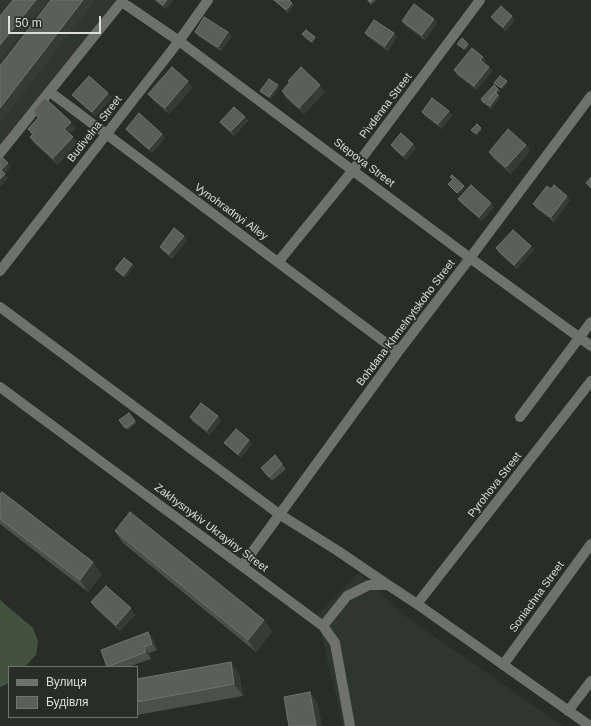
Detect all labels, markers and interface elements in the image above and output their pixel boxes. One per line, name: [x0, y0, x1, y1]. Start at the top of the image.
scale bar: [10, 8, 103, 34]
text: 50 m: [15, 16, 42, 30]
street label: Pivdenna Street: [357, 71, 415, 141]
street label: Budivelna Street: [65, 93, 125, 165]
street label: Stepova Street: [331, 136, 397, 190]
street label: Vynohradnyi Alley: [192, 181, 270, 243]
street label: Bohdana Khmelnytskoho Street: [354, 257, 458, 389]
street label: Pyrohova Street: [466, 450, 524, 520]
street label: Zakhysnykiv Ukrayiny Street: [152, 481, 270, 575]
street label: Soniachna Street: [507, 559, 567, 635]
legend: [8, 666, 138, 718]
text: Вулиця: [46, 675, 87, 689]
text: Будівля: [46, 695, 88, 709]

